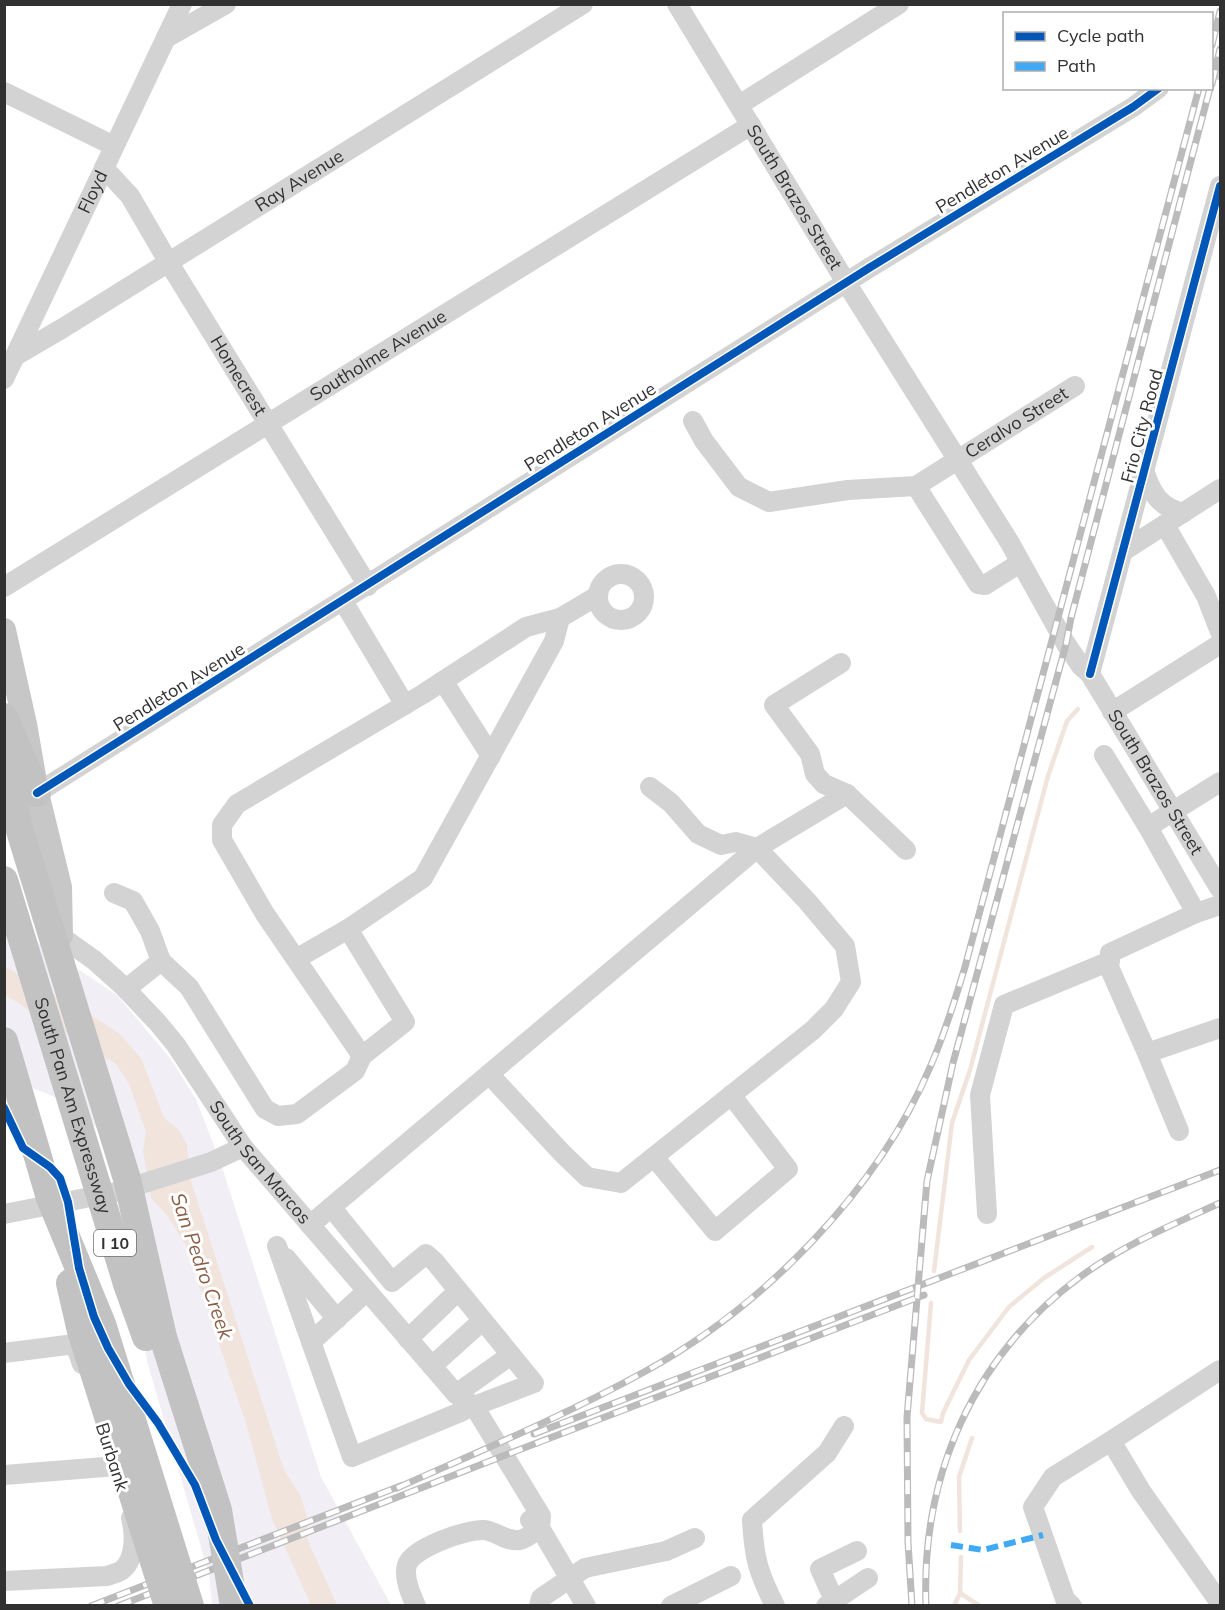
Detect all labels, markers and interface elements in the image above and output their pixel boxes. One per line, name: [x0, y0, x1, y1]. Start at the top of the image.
legend: [1003, 12, 1213, 90]
text: Cycle path: [1057, 24, 1144, 47]
text: Path: [1057, 54, 1096, 77]
street label: South Brazos Street: [742, 120, 848, 274]
street label: Pendleton Avenue: [931, 121, 1072, 218]
street label: Ray Avenue: [250, 144, 348, 217]
street label: Floyd: [72, 167, 112, 217]
street label: Southolme Avenue: [305, 304, 451, 406]
street label: Homecrest: [205, 331, 272, 420]
street label: Frio City Road: [1115, 366, 1168, 485]
street label: Pendleton Avenue: [520, 377, 660, 476]
street label: Ceralvo Street: [961, 381, 1072, 463]
street label: Pendleton Avenue: [109, 637, 249, 736]
street label: South Brazos Street: [1103, 705, 1209, 859]
street label: South Pan Am Expressway: [29, 995, 117, 1217]
street label: South San Marcos: [205, 1096, 316, 1229]
water label: San Pedro Creek: [166, 1189, 240, 1343]
road number: I 10: [94, 1230, 136, 1256]
street label: Burbank: [91, 1420, 135, 1495]

